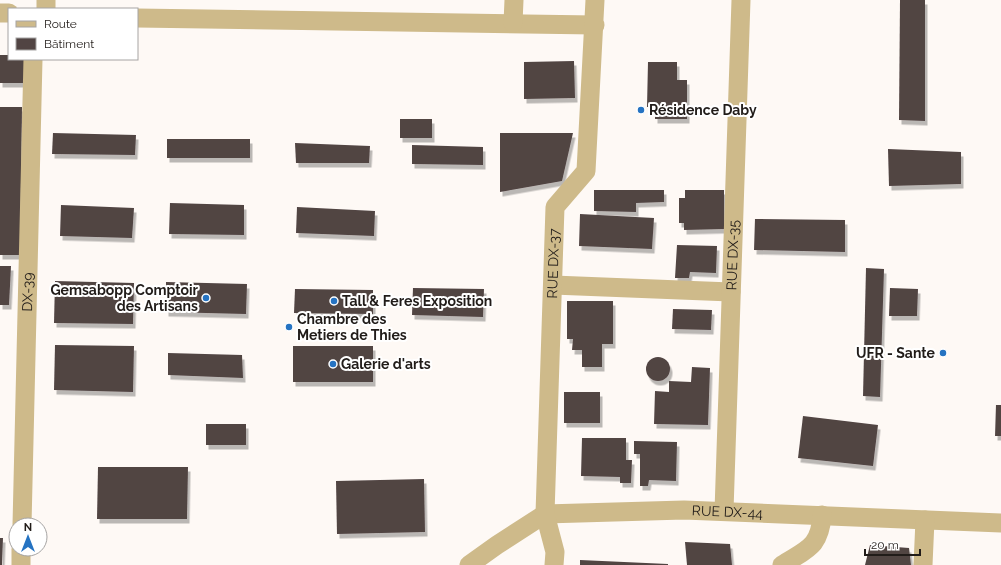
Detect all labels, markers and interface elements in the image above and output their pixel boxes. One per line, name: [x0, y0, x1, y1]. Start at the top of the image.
legend: [8, 8, 138, 60]
text: Route: [44, 17, 77, 31]
text: Bâtiment: [44, 37, 94, 51]
place label: Résidence Daby: [649, 102, 757, 118]
marker: Résidence Daby: [636, 105, 646, 115]
street label: RUE DX-35: [723, 219, 742, 291]
street label: RUE DX-37: [544, 228, 562, 299]
street label: DX-39: [19, 272, 36, 312]
place label: Gemsabopp Comptoir des Artisans: [50, 282, 199, 314]
marker: Gemsabopp Comptoir des Artisans: [201, 293, 211, 303]
place label: Tall & Feres Exposition: [342, 293, 492, 309]
marker: Tall & Feres Exposition: [329, 296, 339, 306]
place label: Chambre des Metiers de Thies: [297, 311, 407, 343]
marker: Chambre des Metiers de Thies: [284, 322, 294, 332]
place label: UFR - Sante: [856, 345, 936, 361]
marker: UFR - Sante: [938, 348, 948, 358]
place label: Galerie d'arts: [341, 356, 431, 372]
marker: Galerie d'arts: [328, 359, 338, 369]
street label: RUE DX-44: [692, 502, 764, 521]
north arrow: [8, 517, 48, 557]
text: N: [24, 521, 32, 534]
scale bar: [865, 531, 920, 557]
text: 20 m: [871, 538, 899, 552]

